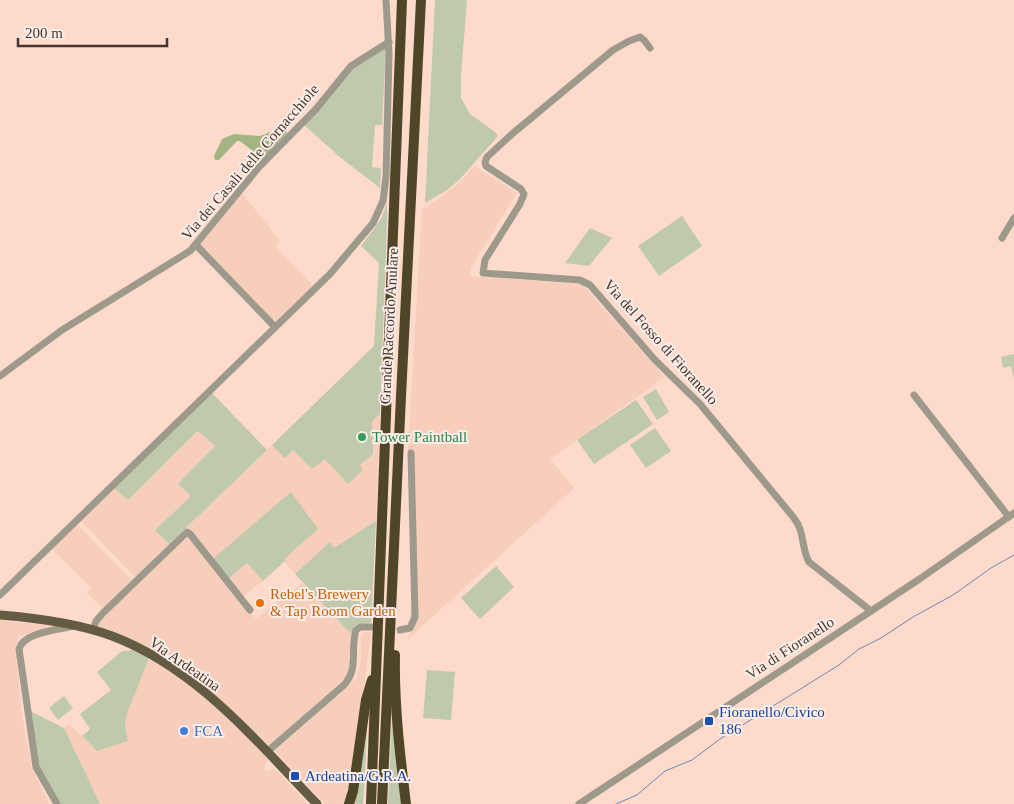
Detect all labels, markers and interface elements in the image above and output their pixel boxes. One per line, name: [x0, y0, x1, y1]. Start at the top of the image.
scale bar: [18, 15, 166, 47]
text: 200 m: [25, 25, 63, 41]
street label: Via dei Casali delle Cornacchiole: [178, 81, 322, 243]
street label: Grande Raccordo Anulare: [377, 247, 401, 405]
street label: Via del Fosso di Fioranello: [601, 276, 721, 408]
place label: Tower Paintball: [372, 429, 467, 445]
marker: Tower Paintball: [356, 431, 368, 443]
place label: Rebel's Brewery & Tap Room Garden: [270, 586, 396, 619]
marker: Rebel's Brewery & Tap Room Garden: [254, 597, 266, 609]
street label: Via di Fioranello: [743, 614, 837, 682]
street label: Via Ardeatina: [146, 634, 224, 694]
place label: Fioranello/Civico 186: [719, 704, 825, 737]
marker: Fioranello/Civico 186: [703, 715, 715, 727]
place label: FCA: [194, 723, 223, 739]
marker: FCA: [178, 725, 190, 737]
place label: Ardeatina/G.R.A.: [305, 768, 411, 784]
marker: Ardeatina/G.R.A.: [289, 770, 301, 782]

